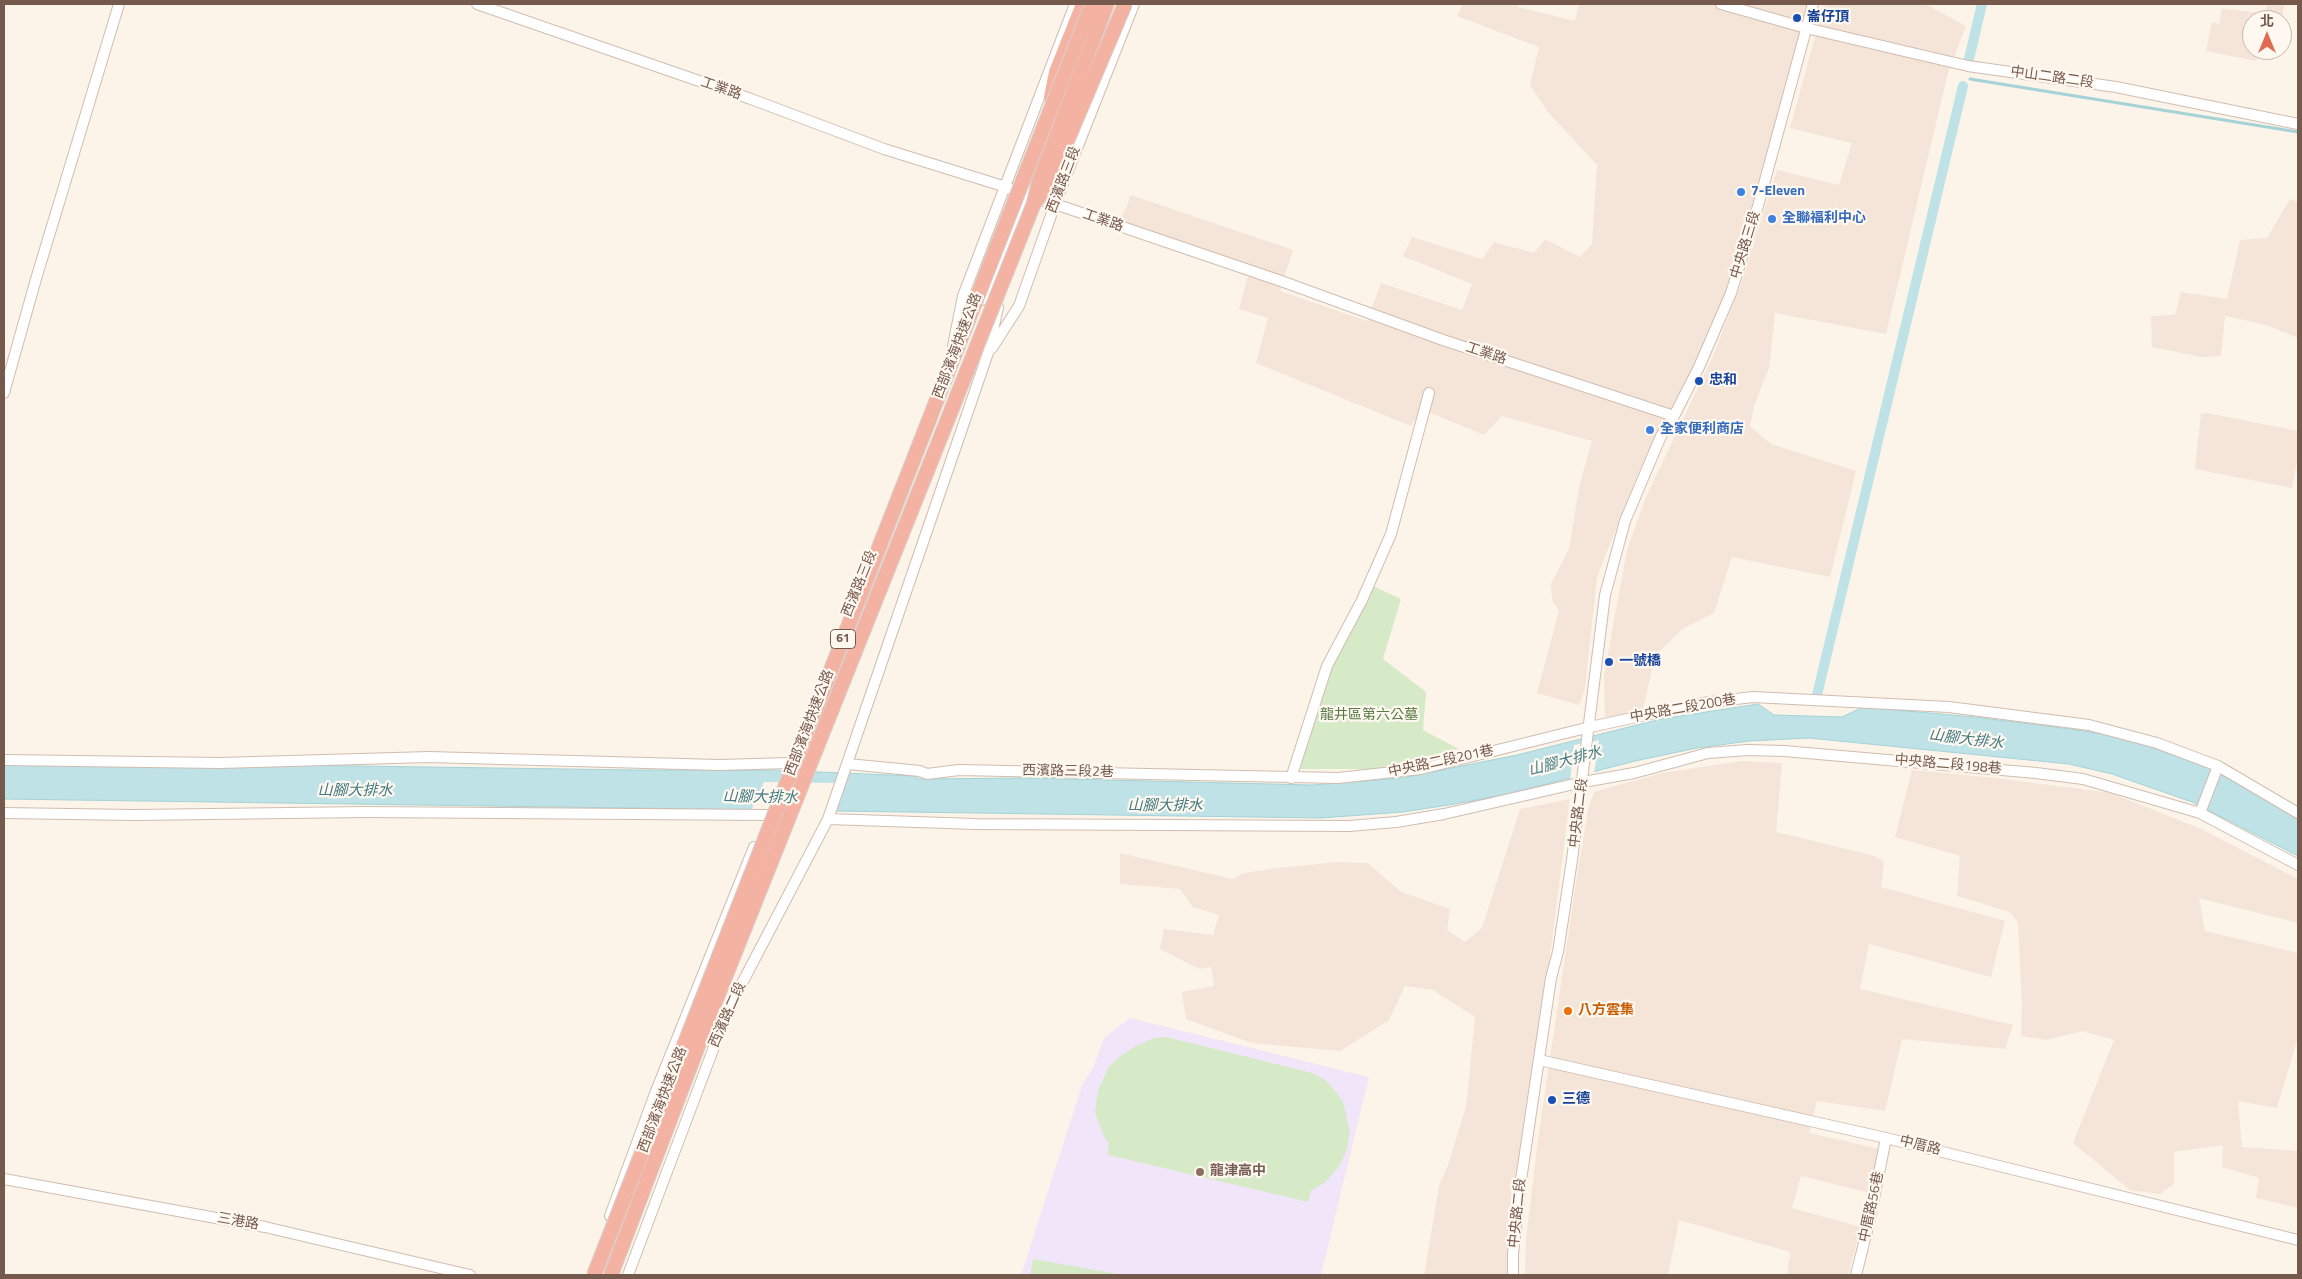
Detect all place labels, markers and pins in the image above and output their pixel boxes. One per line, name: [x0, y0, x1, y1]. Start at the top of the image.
place label: 崙仔頂: [1807, 10, 1849, 26]
marker: 崙仔頂: [1791, 12, 1803, 24]
place label: 7-Eleven: [1751, 184, 1805, 200]
marker: 7-Eleven: [1735, 186, 1747, 198]
place label: 全聯福利中心: [1782, 211, 1866, 227]
marker: 全聯福利中心: [1766, 213, 1778, 225]
place label: 忠和: [1709, 373, 1737, 389]
marker: 忠和: [1693, 375, 1705, 387]
place label: 全家便利商店: [1660, 422, 1744, 438]
marker: 全家便利商店: [1644, 424, 1656, 436]
place label: 一號橋: [1619, 654, 1661, 670]
marker: 一號橋: [1603, 656, 1615, 668]
place label: 八方雲集: [1578, 1003, 1634, 1019]
marker: 八方雲集: [1562, 1005, 1574, 1017]
place label: 三德: [1562, 1092, 1590, 1108]
marker: 三德: [1546, 1094, 1558, 1106]
place label: 龍津高中: [1210, 1164, 1266, 1180]
marker: 龍津高中: [1194, 1166, 1206, 1178]

